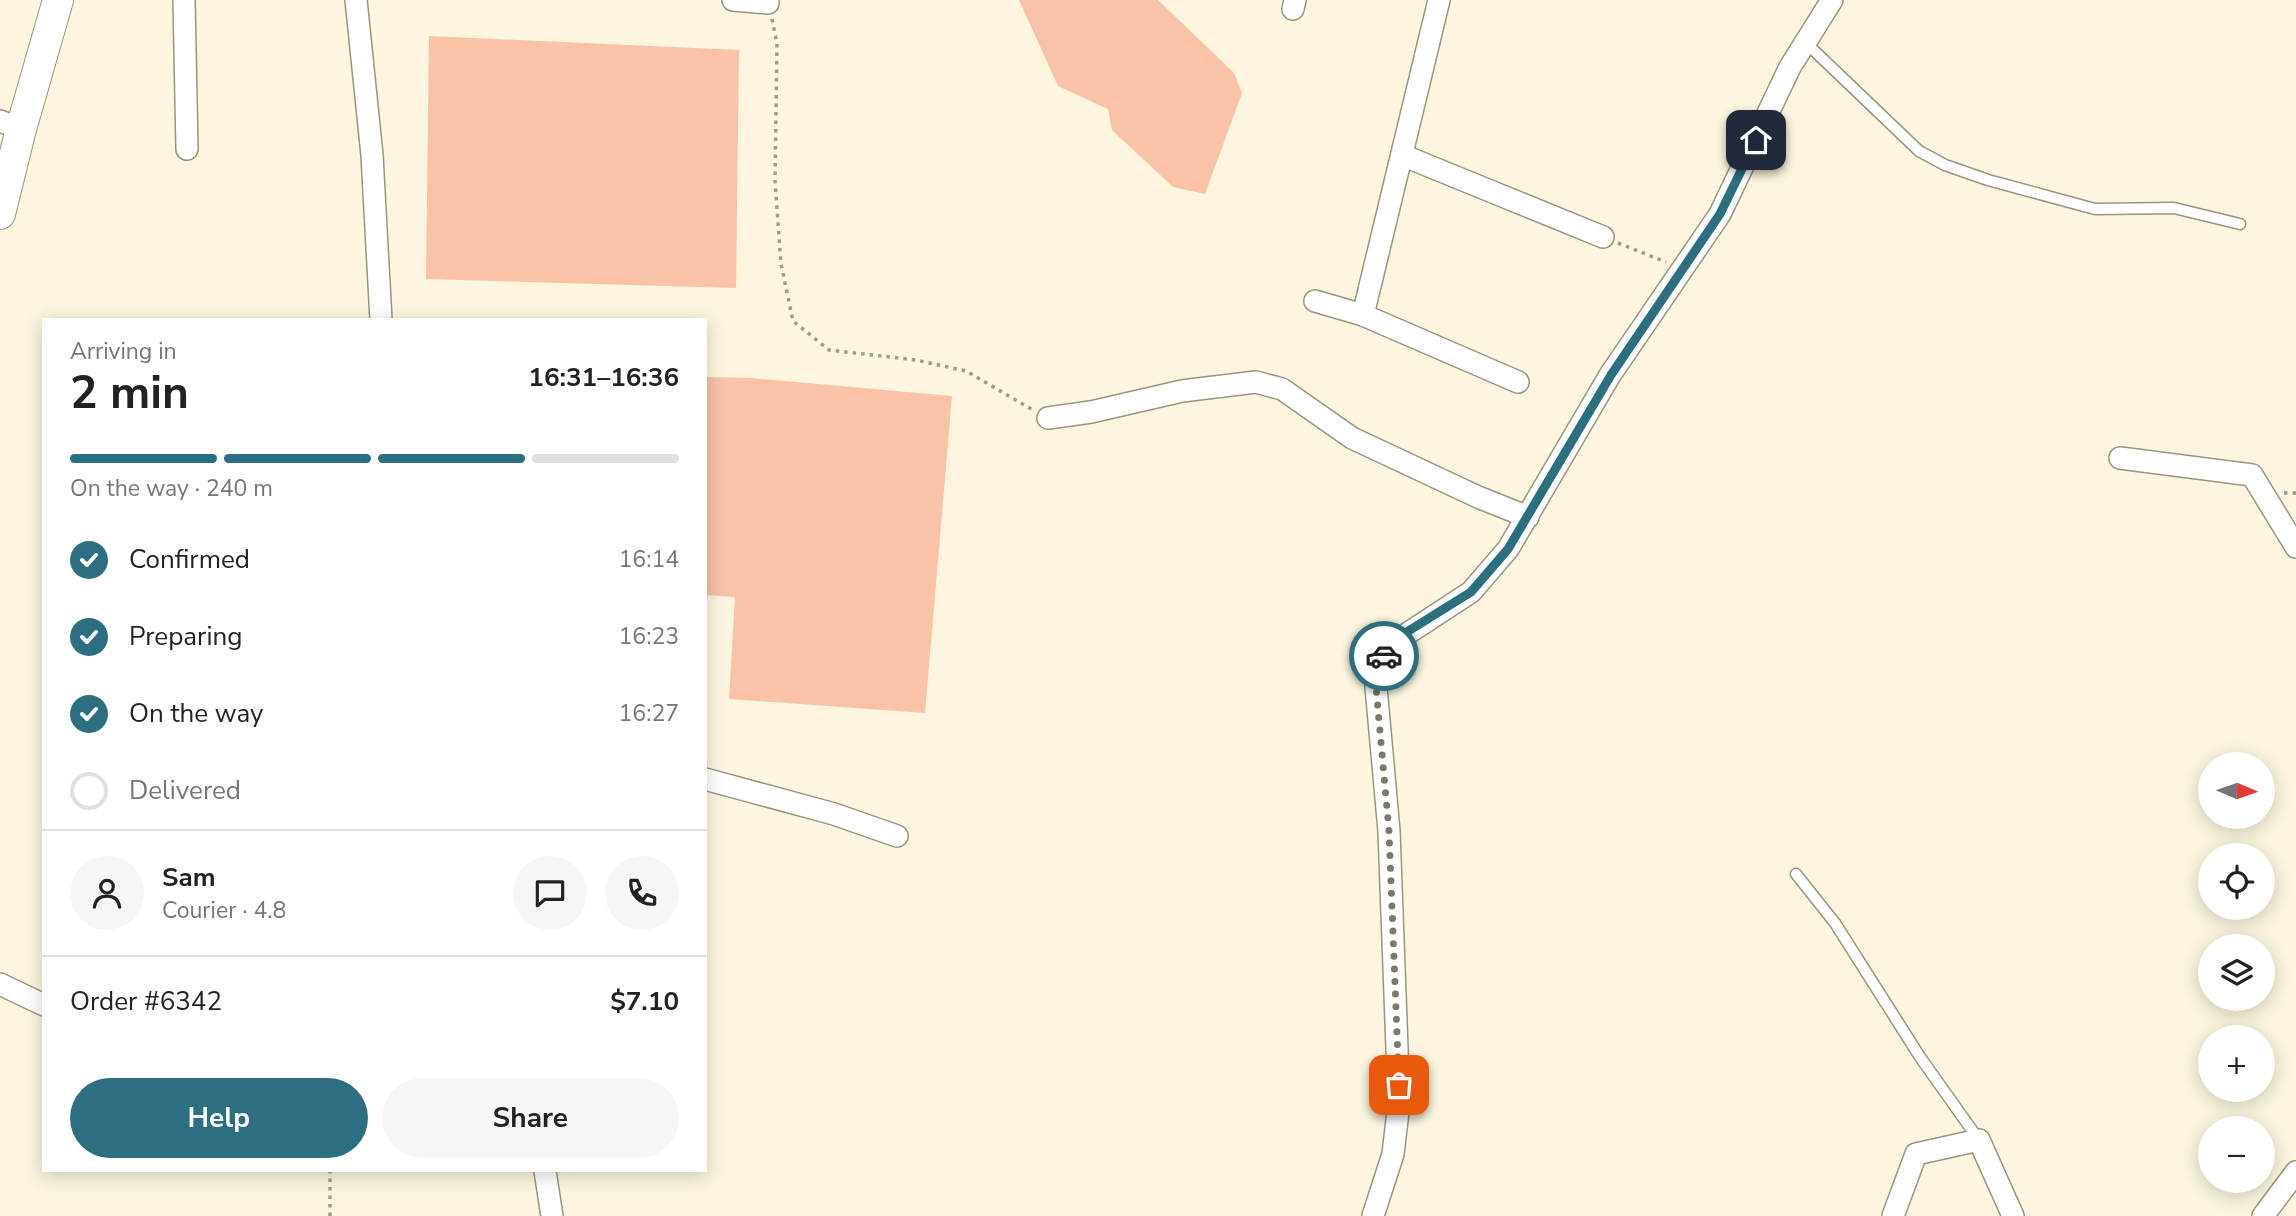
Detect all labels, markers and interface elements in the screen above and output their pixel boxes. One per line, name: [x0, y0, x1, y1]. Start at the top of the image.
pin: [1726, 110, 1786, 170]
icon: home: [1737, 121, 1775, 159]
text: Arriving in: [70, 336, 177, 367]
text: 16:31–16:36: [528, 360, 679, 395]
text: 2 min: [70, 361, 189, 424]
text: On the way · 240 m: [70, 473, 273, 504]
icon: check: [70, 541, 108, 579]
text: Confirmed: [129, 542, 250, 577]
text: 16:14: [619, 544, 679, 575]
icon: check: [70, 618, 108, 656]
text: Preparing: [129, 619, 242, 654]
text: 16:23: [619, 621, 679, 652]
courier: [1349, 621, 1419, 691]
icon: car: [1365, 637, 1403, 675]
icon: check: [70, 695, 108, 733]
text: On the way: [129, 696, 263, 731]
text: 16:27: [619, 698, 679, 729]
north arrow: [2198, 752, 2275, 830]
map controls: [2198, 752, 2275, 1193]
text: Delivered: [129, 773, 241, 808]
button: locate: [2198, 843, 2275, 920]
button: person: [70, 856, 144, 930]
button: chat: [513, 856, 587, 930]
button: phone: [605, 856, 679, 930]
text: Sam: [162, 860, 215, 895]
text: Courier · 4.8: [162, 895, 286, 926]
button: layers: [2198, 934, 2275, 1011]
text: Order #6342: [70, 984, 222, 1019]
text: $7.10: [610, 984, 679, 1019]
button: +: [2198, 1025, 2275, 1102]
pin: [1369, 1055, 1429, 1115]
icon: bag: [1380, 1066, 1418, 1104]
button: Help: [70, 1078, 368, 1158]
button: Share: [382, 1078, 679, 1158]
button: −: [2198, 1116, 2275, 1193]

